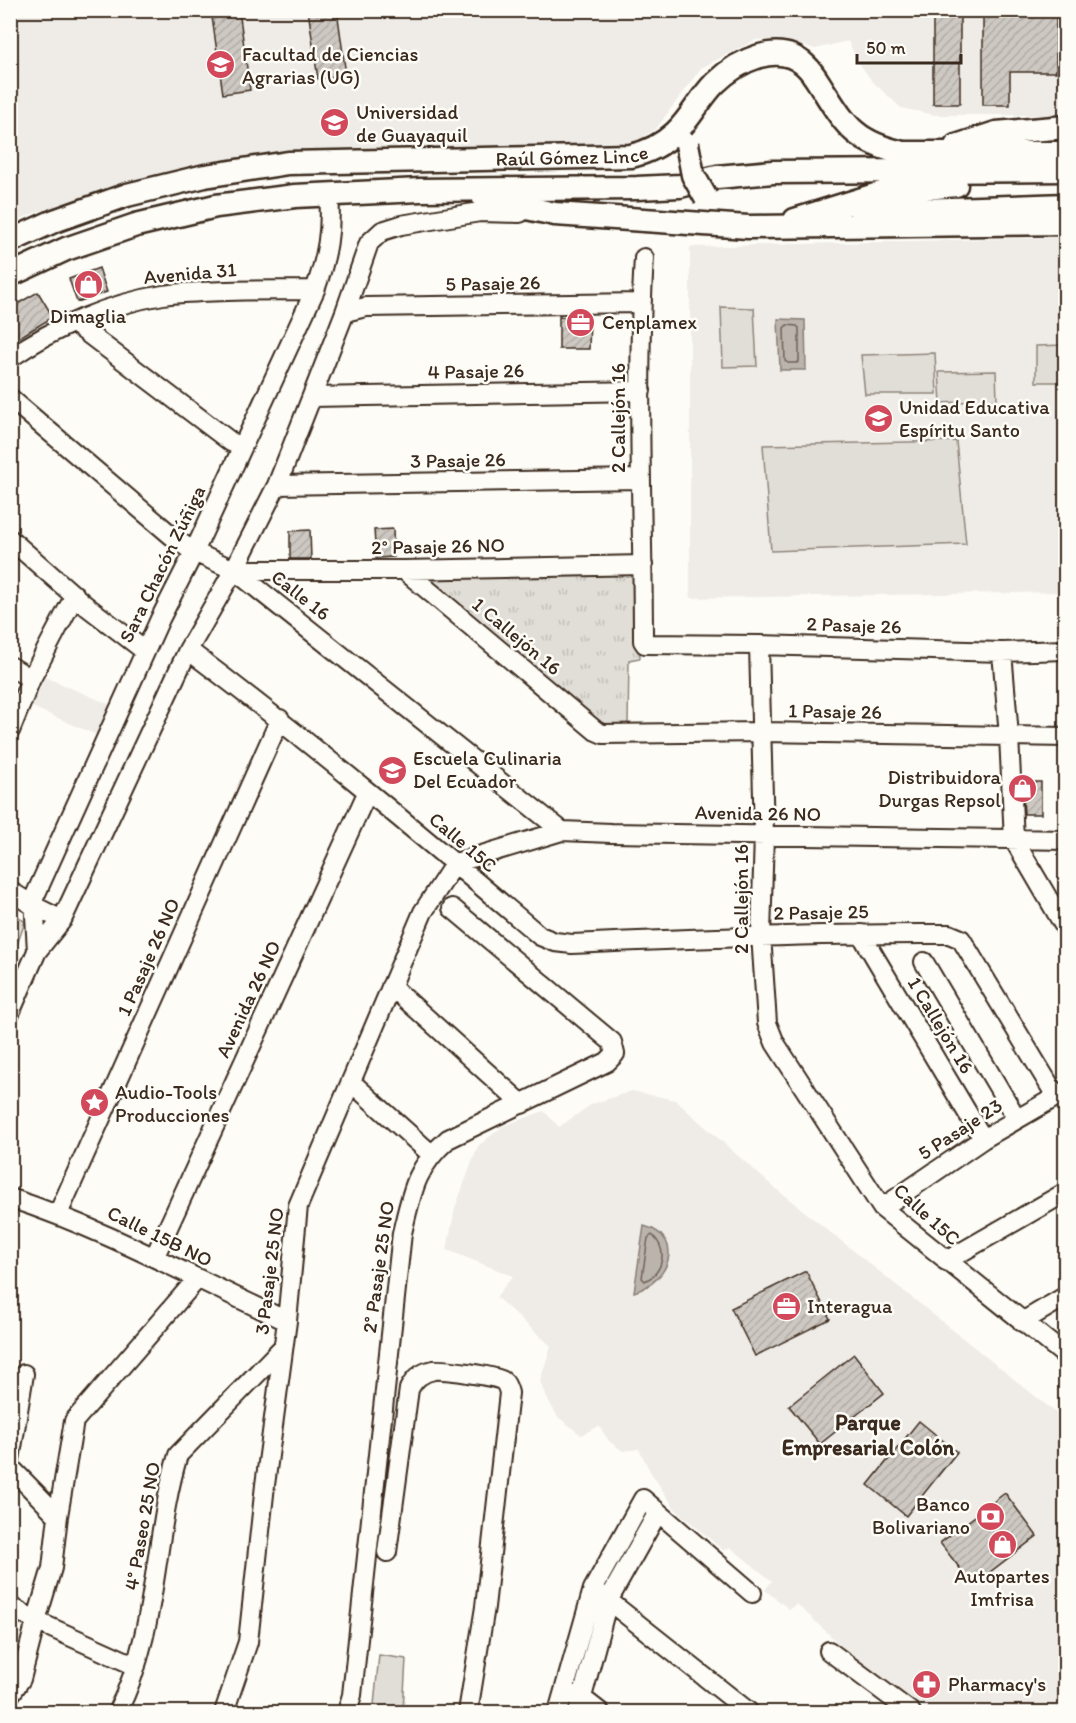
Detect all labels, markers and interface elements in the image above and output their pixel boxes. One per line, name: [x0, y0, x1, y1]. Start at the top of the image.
scale bar: [857, 27, 960, 65]
text: 50 m: [866, 37, 906, 59]
place label: Facultad de Ciencias Agrarias (UG): [242, 42, 418, 89]
school or university icon: Facultad de Ciencias Agrarias (UG): [205, 49, 237, 81]
place label: Universidad de Guayaquil: [356, 100, 468, 147]
school or university icon: Universidad de Guayaquil: [319, 107, 351, 139]
street label: Raúl Gómez Lince: [495, 140, 651, 171]
street label: Avenida 31: [143, 257, 237, 289]
shop icon: Dimaglia: [72, 269, 104, 301]
street label: 5 Pasaje 26: [445, 270, 541, 296]
place label: Dimaglia: [50, 304, 127, 328]
office icon: Cenplamex: [565, 306, 597, 338]
place label: Cenplamex: [602, 310, 698, 334]
street label: 4 Pasaje 26: [427, 358, 525, 384]
street label: 2 Callejón 16: [606, 363, 630, 473]
place label: Unidad Educativa Espíritu Santo: [899, 395, 1050, 442]
school or university icon: Unidad Educativa Espíritu Santo: [862, 403, 894, 435]
street label: 3 Pasaje 26: [410, 447, 506, 473]
street label: Sara Chacón Zúñiga: [114, 481, 210, 646]
street label: 2° Pasaje 26 NO: [371, 533, 505, 559]
street label: Calle 16: [267, 564, 335, 626]
street label: 1 Callejón 16: [468, 592, 566, 680]
street label: 2 Pasaje 26: [806, 611, 902, 639]
street label: 1 Pasaje 26: [788, 698, 882, 724]
place label: Escuela Culinaria Del Ecuador: [413, 746, 562, 793]
school or university icon: Escuela Culinaria Del Ecuador: [376, 754, 408, 786]
place label: Distribuidora Durgas Repsol: [878, 765, 1002, 812]
shop icon: Distribuidora Durgas Repsol: [1006, 772, 1038, 804]
street label: Avenida 26 NO: [695, 800, 821, 826]
street label: Calle 15C: [424, 807, 502, 877]
street label: 2 Callejón 16: [729, 844, 753, 954]
street label: 1 Pasaje 26 NO: [111, 894, 185, 1020]
street label: 2 Pasaje 25: [773, 899, 869, 925]
street label: Avenida 26 NO: [210, 937, 286, 1061]
street label: 1 Callejón 16: [903, 972, 979, 1078]
place label: Audio-Tools Producciones: [115, 1080, 229, 1127]
place icon: Audio-Tools Producciones: [78, 1087, 110, 1119]
street label: 5 Pasaje 23: [913, 1093, 1007, 1165]
street label: Calle 15C: [889, 1178, 965, 1250]
street label: 2° Pasaje 25 NO: [357, 1199, 399, 1335]
street label: Calle 15B NO: [104, 1200, 216, 1272]
street label: 3 Pasaje 25 NO: [249, 1206, 289, 1336]
office icon: Interagua: [770, 1290, 802, 1322]
place label: Interagua: [807, 1294, 893, 1318]
district label: Parque Empresarial Colón: [782, 1409, 954, 1461]
street label: 4° Paseo 25 NO: [119, 1460, 165, 1592]
place label: Banco Bolivariano: [872, 1492, 970, 1539]
bank icon: Banco Bolivariano: [975, 1500, 1007, 1532]
shop icon: Autopartes Imfrisa: [986, 1529, 1018, 1561]
place label: Autopartes Imfrisa: [954, 1564, 1050, 1611]
pharmacy icon: Pharmacy's: [911, 1668, 943, 1700]
place label: Pharmacy's: [948, 1672, 1046, 1696]

